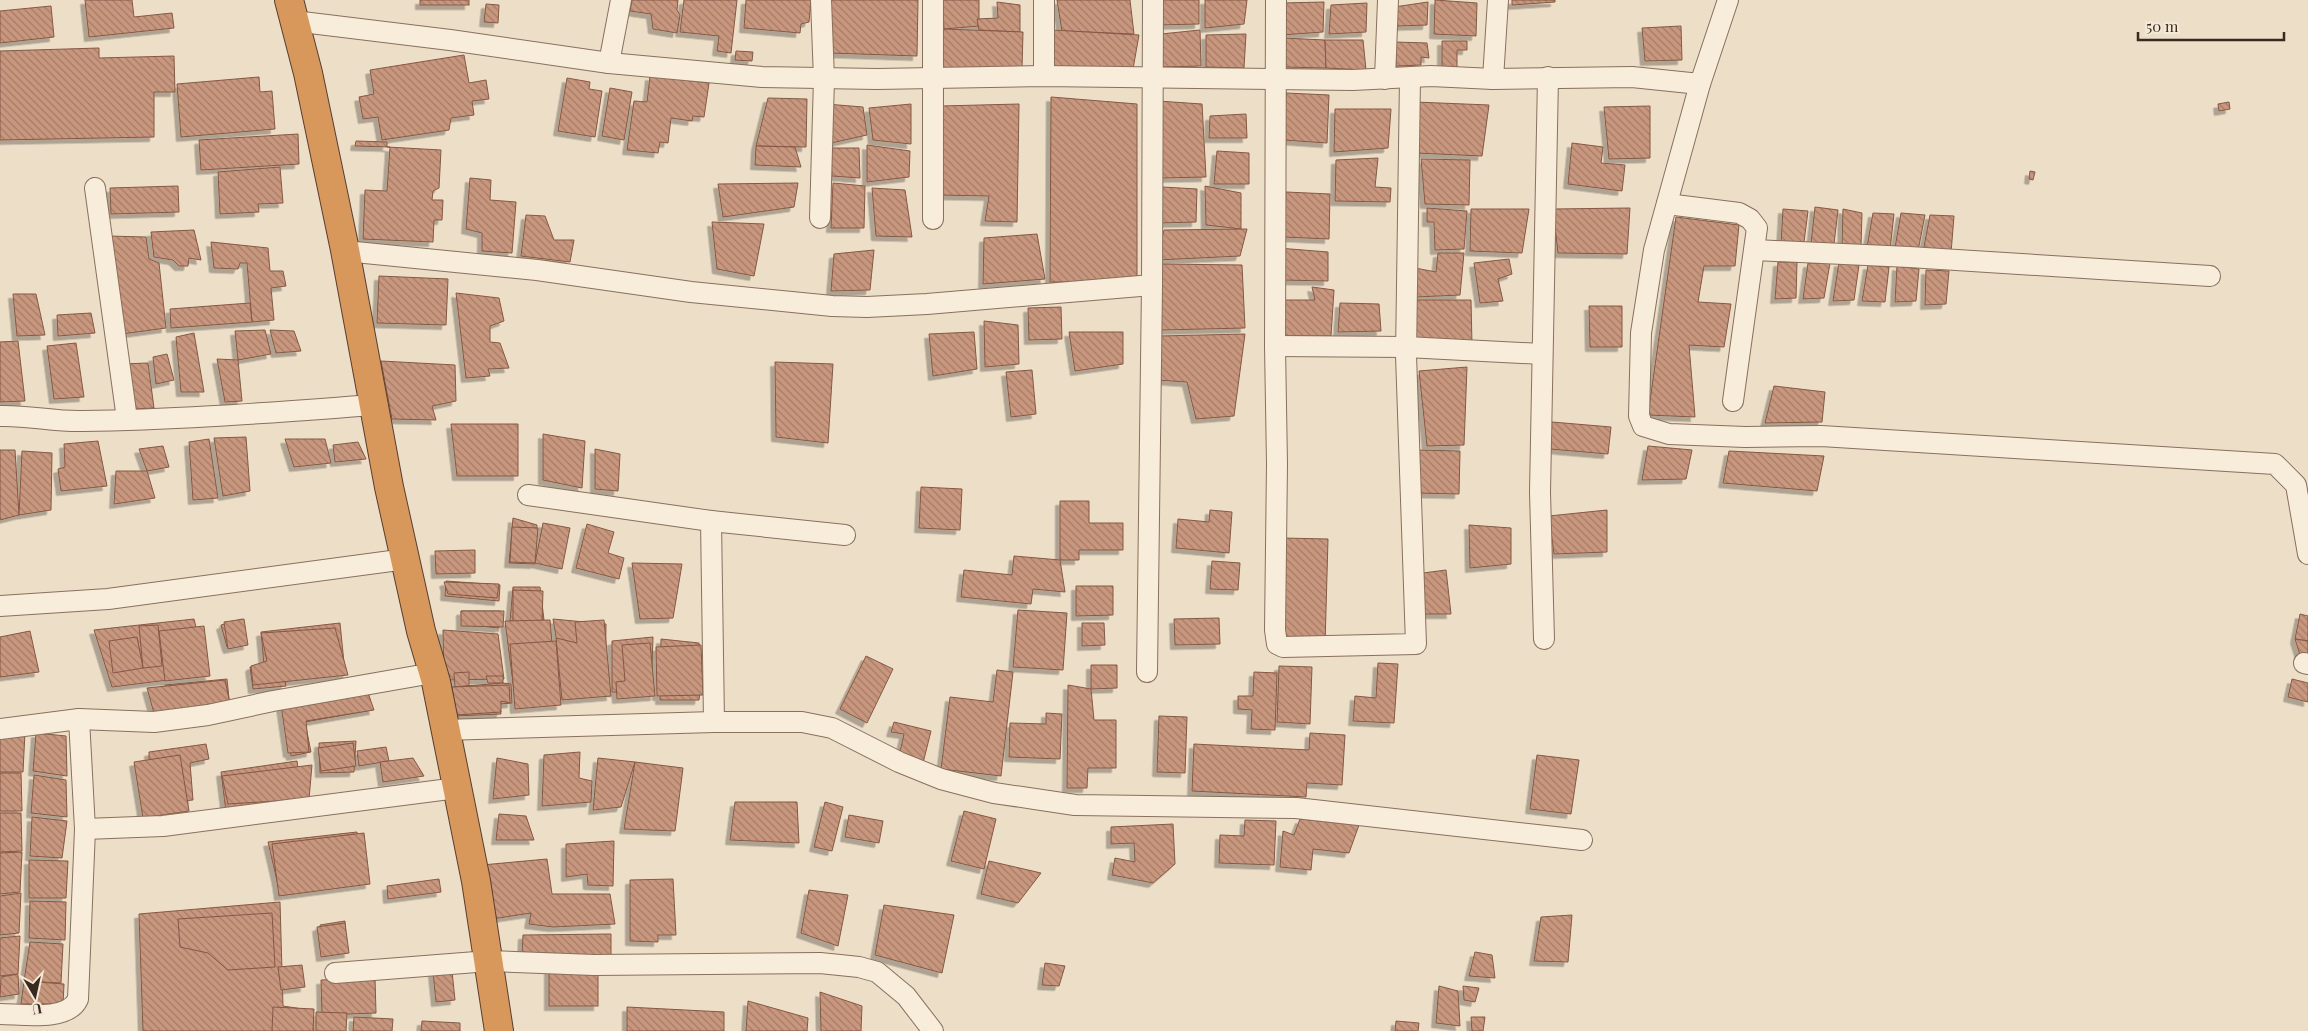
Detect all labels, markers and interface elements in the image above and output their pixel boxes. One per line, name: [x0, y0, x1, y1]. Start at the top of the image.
scale bar: [2138, 10, 2284, 42]
text: 50 m: [2146, 16, 2179, 36]
north arrow: [10, 971, 60, 1021]
text: U: [31, 999, 43, 1020]

